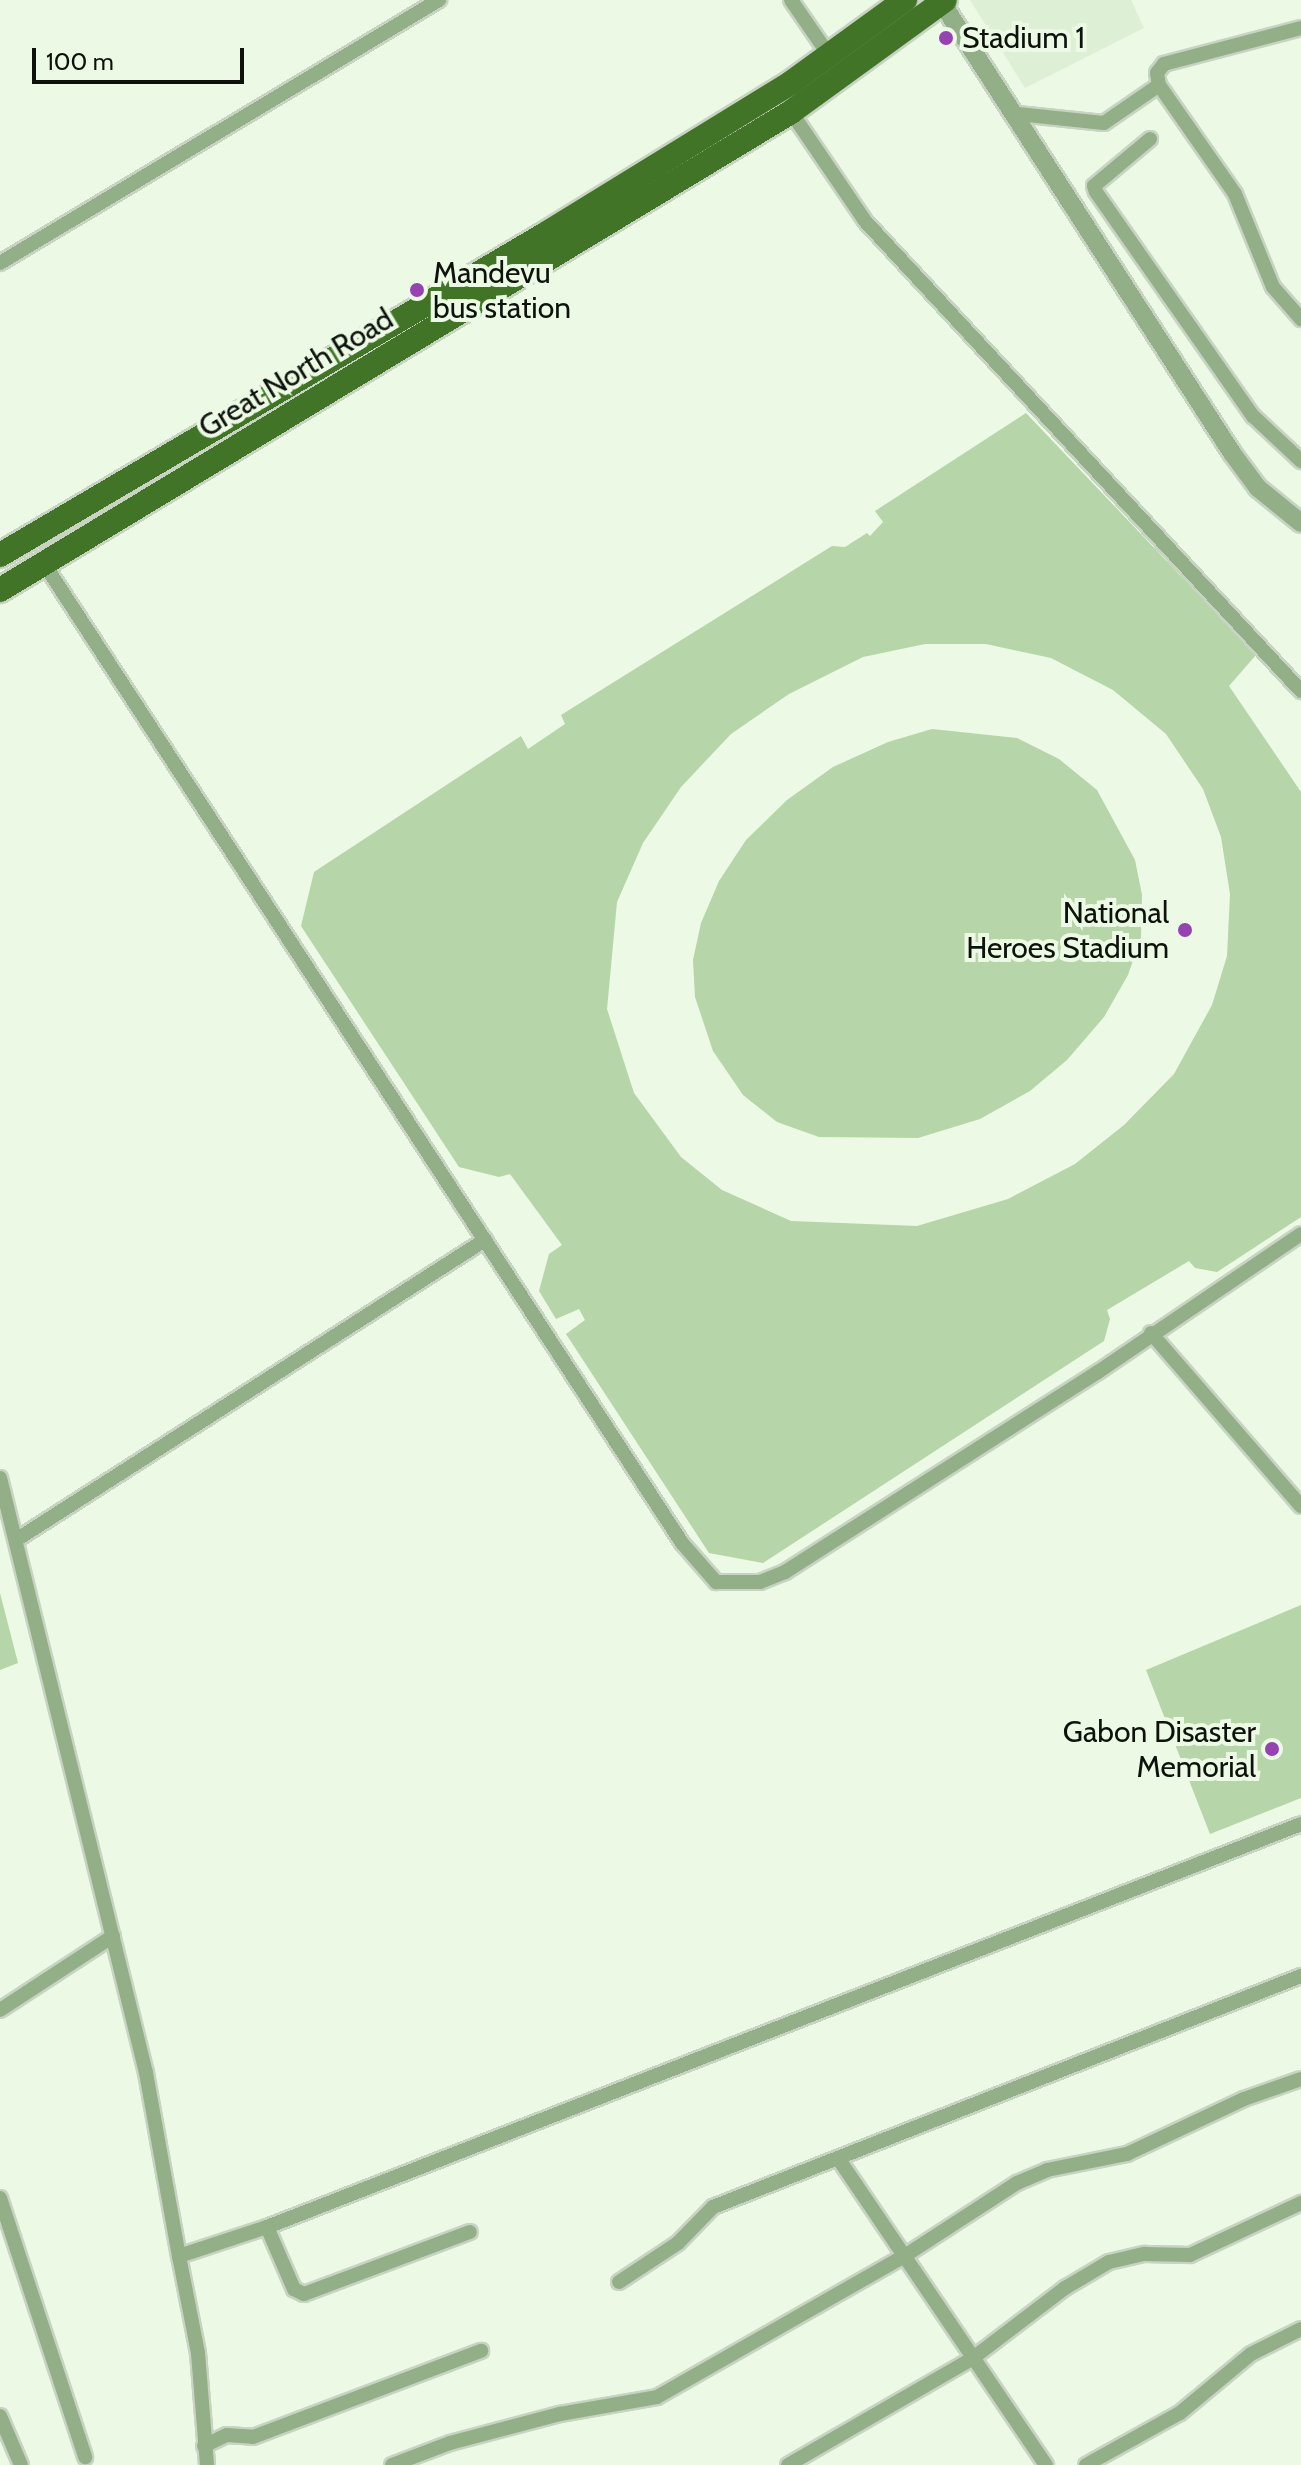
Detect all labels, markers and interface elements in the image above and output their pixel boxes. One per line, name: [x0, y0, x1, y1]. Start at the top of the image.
place label: Stadium 1: [962, 20, 1085, 56]
marker: Stadium 1: [937, 29, 955, 47]
scale bar: [36, 32, 248, 82]
text: 100 m: [46, 47, 114, 76]
place label: Mandevu bus station: [433, 255, 571, 326]
marker: Mandevu bus station: [408, 281, 426, 299]
street label: Great North Road: [192, 301, 400, 445]
place label: National Heroes Stadium: [966, 895, 1169, 966]
marker: National Heroes Stadium: [1176, 921, 1194, 939]
place label: Gabon Disaster Memorial: [1063, 1714, 1256, 1784]
marker: Gabon Disaster Memorial: [1263, 1740, 1281, 1758]

